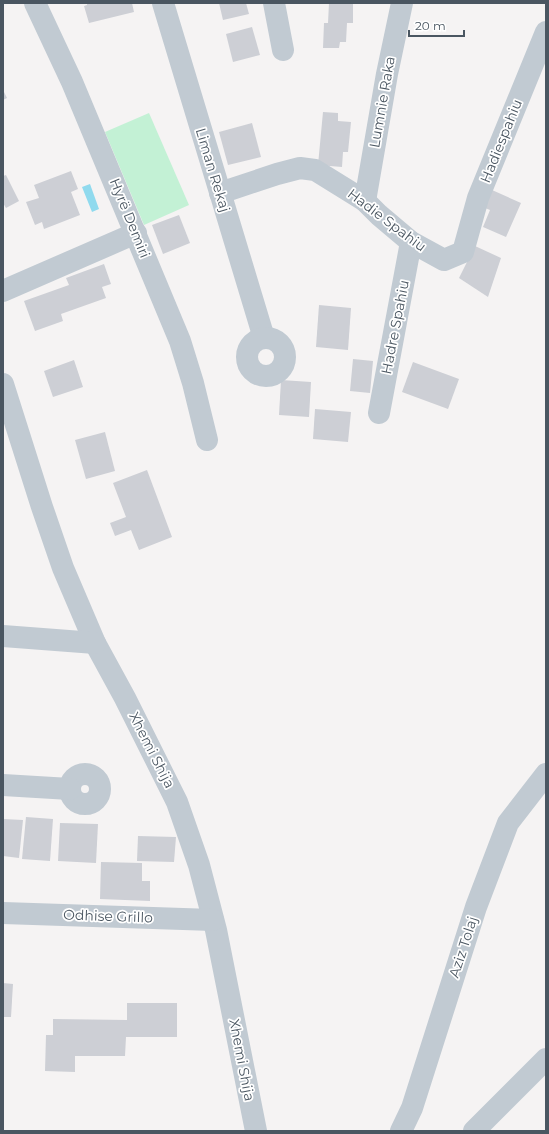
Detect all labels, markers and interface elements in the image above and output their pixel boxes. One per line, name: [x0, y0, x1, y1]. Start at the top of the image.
scale bar: [409, 12, 464, 38]
text: 20 m: [415, 18, 446, 33]
street label: Lumnie Raka: [365, 55, 399, 149]
street label: Hadiespahiu: [476, 97, 526, 185]
street label: Liman Rekaj: [192, 126, 234, 214]
street label: Hyrë Demiri: [106, 175, 154, 261]
street label: Hadie Spahiu: [344, 185, 430, 255]
street label: Hadre Spahiu: [377, 278, 413, 376]
street label: Xhemi Shija: [125, 709, 179, 791]
street label: Odhise Grillo: [63, 905, 153, 927]
street label: Aziz Tolaj: [445, 914, 481, 980]
street label: Xhemi Shija: [225, 1017, 259, 1103]

